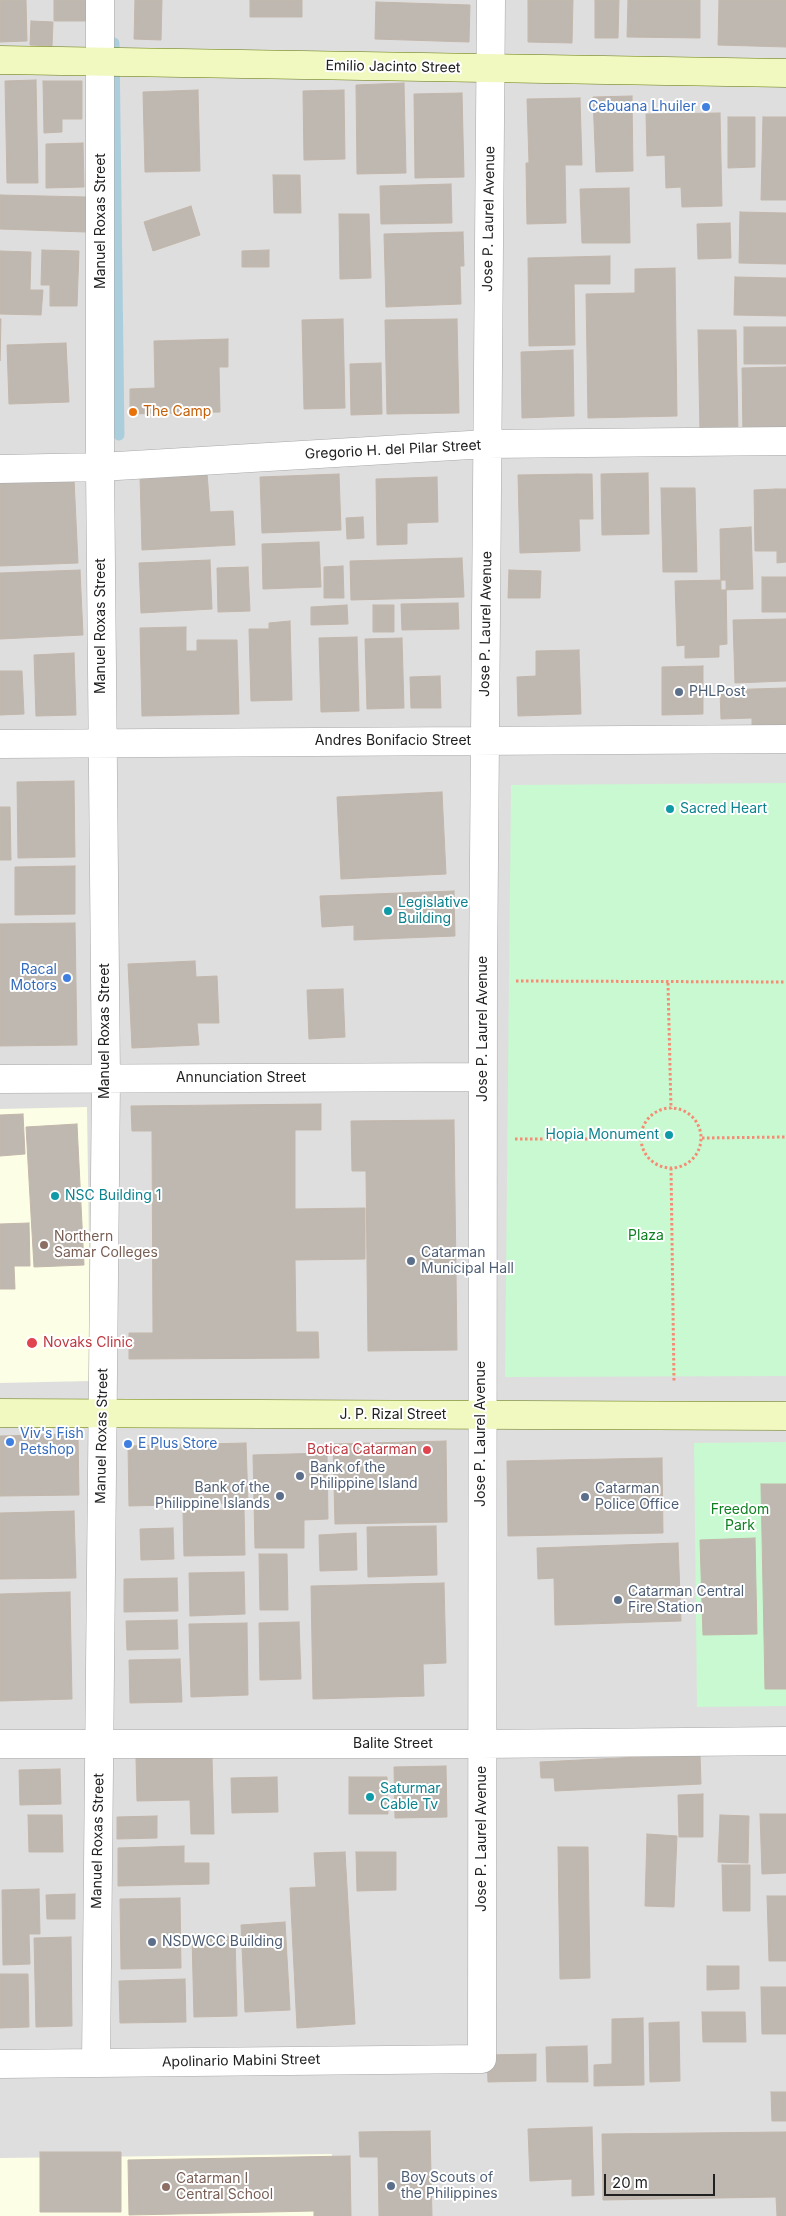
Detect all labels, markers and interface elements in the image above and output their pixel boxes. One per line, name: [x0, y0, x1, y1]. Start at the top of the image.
street label: Emilio Jacinto Street: [325, 57, 461, 77]
place label: Cebuana Lhuiler: [588, 99, 696, 115]
marker: Cebuana Lhuiler: [700, 101, 712, 113]
street label: Jose P. Laurel Avenue: [479, 146, 499, 292]
street label: Manuel Roxas Street: [93, 153, 109, 289]
place label: The Camp: [143, 404, 211, 420]
marker: The Camp: [127, 406, 139, 418]
street label: Gregorio H. del Pilar Street: [304, 437, 482, 463]
street label: Jose P. Laurel Avenue: [476, 551, 496, 697]
street label: Manuel Roxas Street: [93, 558, 109, 694]
place label: PHLPost: [689, 684, 745, 700]
marker: PHLPost: [673, 686, 685, 698]
street label: Andres Bonifacio Street: [315, 733, 471, 749]
place label: Sacred Heart: [680, 801, 767, 817]
marker: Sacred Heart: [664, 803, 676, 815]
place label: Legislative Building: [398, 895, 468, 928]
marker: Legislative Building: [382, 905, 394, 917]
street label: Jose P. Laurel Avenue: [475, 956, 491, 1102]
place label: Racal Motors: [10, 962, 57, 994]
street label: Manuel Roxas Street: [97, 963, 113, 1099]
marker: Racal Motors: [61, 972, 73, 984]
street label: Annunciation Street: [176, 1070, 306, 1086]
place label: Hopia Monument: [546, 1127, 659, 1143]
marker: Hopia Monument: [663, 1129, 675, 1141]
place label: NSC Building 1: [65, 1188, 161, 1204]
marker: NSC Building 1: [49, 1190, 61, 1202]
park label: Plaza: [628, 1228, 664, 1244]
place label: Northern Samar Colleges: [54, 1229, 158, 1262]
marker: Northern Samar Colleges: [38, 1239, 50, 1251]
place label: Catarman Municipal Hall: [421, 1245, 514, 1278]
marker: Catarman Municipal Hall: [405, 1255, 417, 1267]
place label: Novaks Clinic: [43, 1335, 133, 1351]
marker: Novaks Clinic: [25, 1336, 39, 1350]
street label: Jose P. Laurel Avenue: [473, 1361, 489, 1507]
street label: Manuel Roxas Street: [92, 1368, 112, 1504]
street label: J. P. Rizal Street: [340, 1407, 446, 1423]
place label: Viv's Fish Petshop: [20, 1426, 84, 1458]
marker: Viv's Fish Petshop: [4, 1436, 16, 1448]
place label: E Plus Store: [138, 1436, 217, 1452]
marker: E Plus Store: [122, 1438, 134, 1450]
place label: Botica Catarman: [307, 1442, 417, 1458]
marker: Botica Catarman: [421, 1444, 433, 1456]
place label: Bank of the Philippine Island: [310, 1460, 418, 1492]
marker: Bank of the Philippine Island: [294, 1470, 306, 1482]
place label: Bank of the Philippine Islands: [155, 1480, 270, 1512]
place label: Catarman Police Office: [595, 1481, 679, 1514]
marker: Bank of the Philippine Islands: [274, 1490, 286, 1502]
marker: Catarman Police Office: [579, 1491, 591, 1503]
park label: Freedom Park: [711, 1502, 769, 1534]
place label: Catarman Central Fire Station: [628, 1584, 744, 1616]
marker: Catarman Central Fire Station: [612, 1594, 624, 1606]
street label: Balite Street: [353, 1736, 433, 1752]
street label: Jose P. Laurel Avenue: [474, 1766, 490, 1912]
street label: Manuel Roxas Street: [88, 1773, 108, 1909]
place label: Saturmar Cable Tv: [380, 1781, 441, 1814]
marker: Saturmar Cable Tv: [364, 1791, 376, 1803]
place label: NSDWCC Building: [162, 1934, 283, 1950]
marker: NSDWCC Building: [146, 1936, 158, 1948]
street label: Apolinario Mabini Street: [162, 2051, 320, 2071]
scale bar: [606, 2164, 717, 2196]
place label: Boy Scouts of the Philippines: [401, 2170, 498, 2202]
place label: Catarman I Central School: [176, 2171, 273, 2204]
text: 20 m: [612, 2173, 648, 2192]
marker: Boy Scouts of the Philippines: [385, 2180, 397, 2192]
marker: Catarman I Central School: [160, 2181, 172, 2193]

